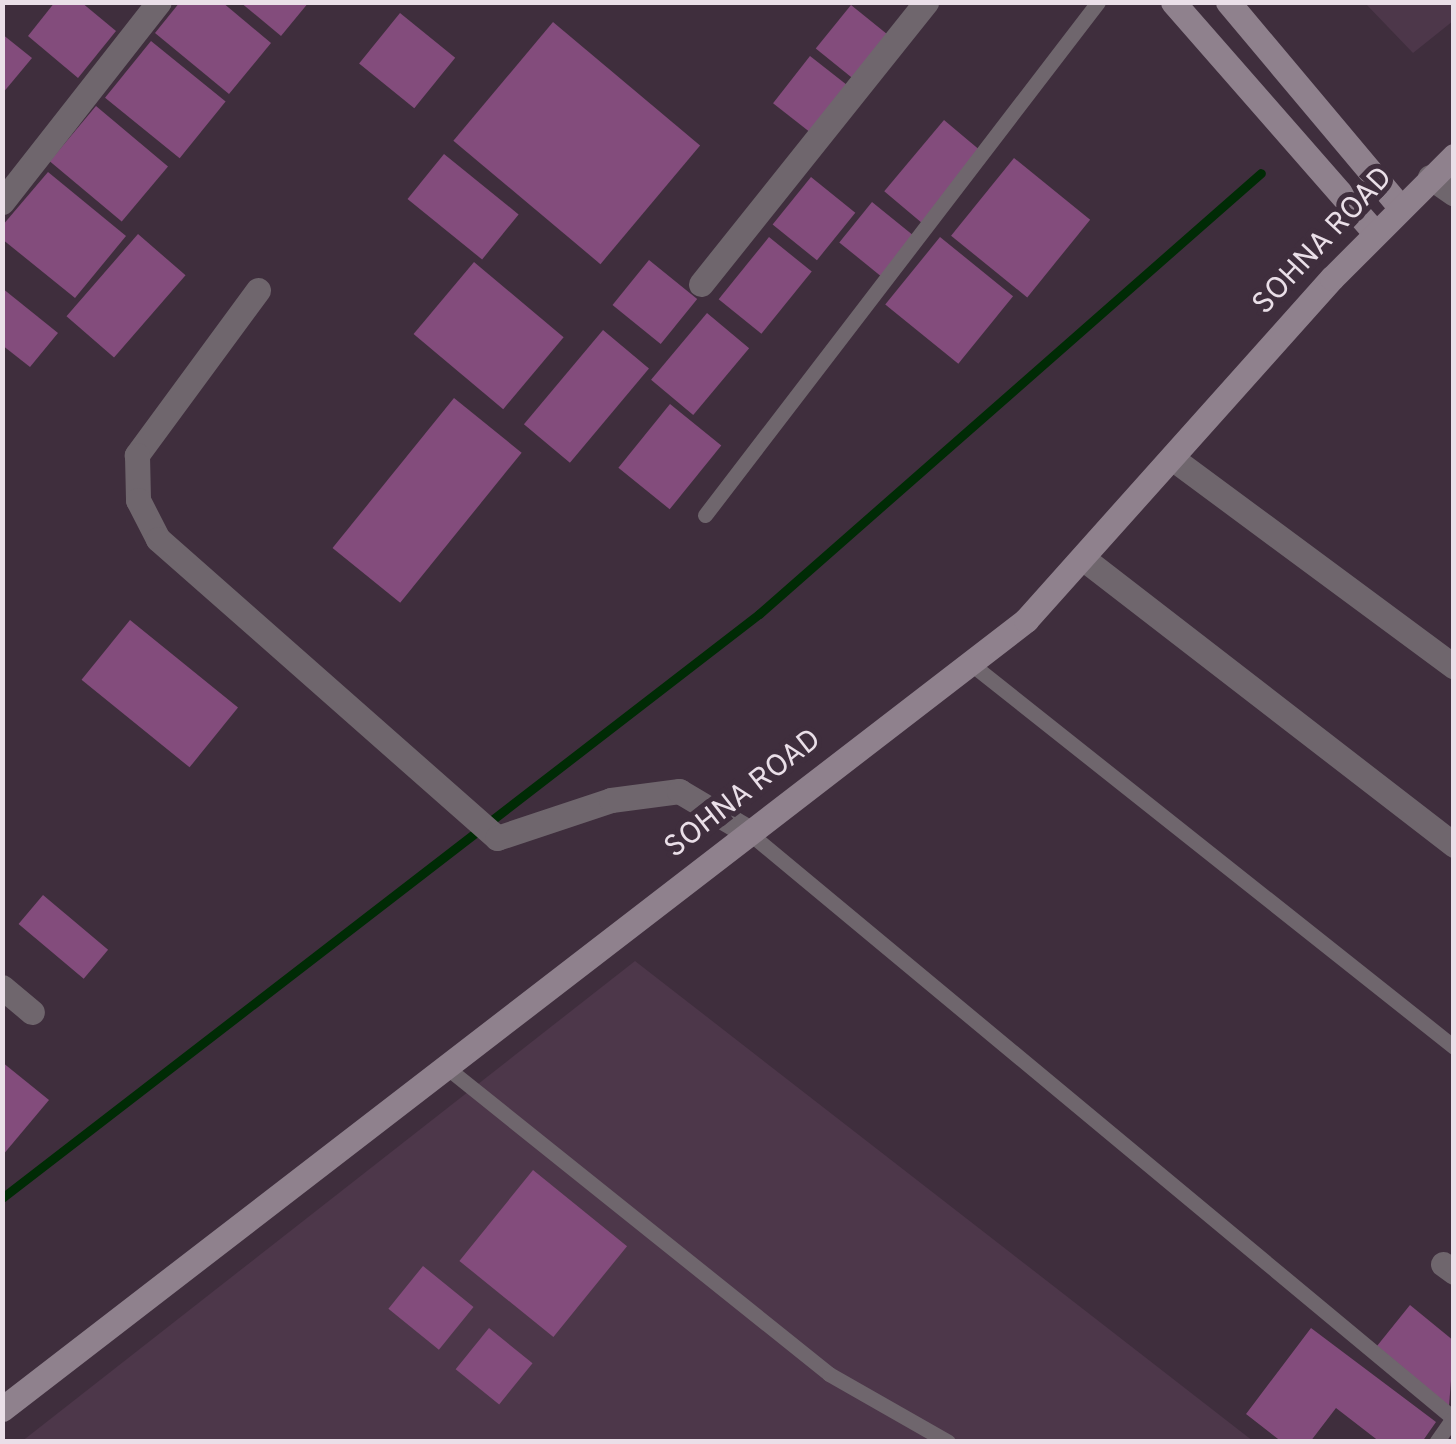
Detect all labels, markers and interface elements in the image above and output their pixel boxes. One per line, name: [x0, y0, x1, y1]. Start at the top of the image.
street label: SOHNA ROAD: [1246, 160, 1402, 324]
street label: SOHNA ROAD: [658, 723, 830, 867]

